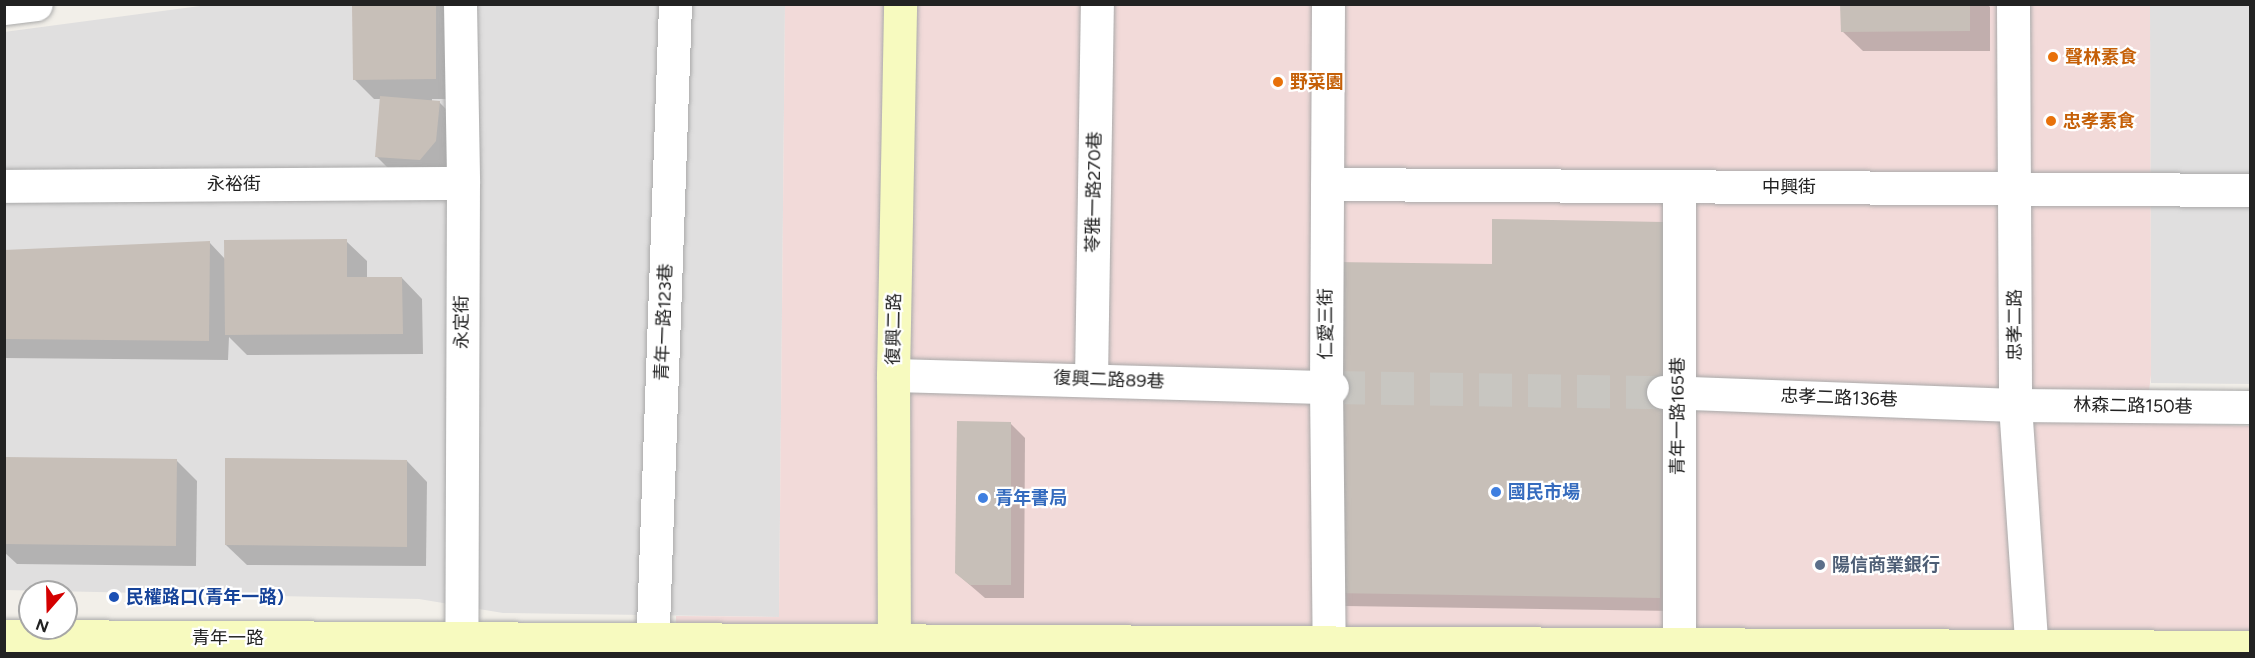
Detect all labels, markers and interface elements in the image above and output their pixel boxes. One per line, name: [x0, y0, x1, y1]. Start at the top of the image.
place label: 聲林素食: [2065, 46, 2137, 68]
marker: 聲林素食: [2046, 50, 2060, 64]
place label: 野菜園: [1290, 71, 1344, 93]
marker: 野菜園: [1271, 75, 1285, 89]
place label: 忠孝素食: [2063, 110, 2135, 132]
marker: 忠孝素食: [2044, 114, 2058, 128]
street label: 苓雅一路270巷: [1082, 131, 1106, 253]
street label: 永裕街: [207, 173, 261, 195]
street label: 中興街: [1762, 176, 1816, 198]
street label: 青年一路123巷: [651, 263, 677, 381]
street label: 仁愛三街: [1315, 288, 1337, 360]
street label: 忠孝二路: [2004, 289, 2026, 361]
street label: 復興二路: [883, 293, 905, 365]
street label: 永定街: [451, 295, 473, 349]
street label: 青年一路165巷: [1667, 357, 1689, 475]
street label: 復興二路89巷: [1053, 367, 1165, 393]
street label: 忠孝二路136巷: [1780, 385, 1898, 411]
street label: 林森二路150巷: [2073, 394, 2193, 418]
place label: 國民市場: [1508, 481, 1580, 503]
marker: 國民市場: [1489, 485, 1503, 499]
place label: 青年書局: [995, 487, 1067, 509]
marker: 青年書局: [976, 491, 990, 505]
place label: 陽信商業銀行: [1832, 554, 1940, 576]
marker: 陽信商業銀行: [1813, 558, 1827, 572]
north arrow: [18, 580, 78, 640]
place label: 民權路口(青年一路): [126, 586, 284, 608]
marker: 民權路口(青年一路): [107, 590, 121, 604]
text: N: [33, 614, 51, 637]
street label: 青年一路: [192, 627, 264, 649]

